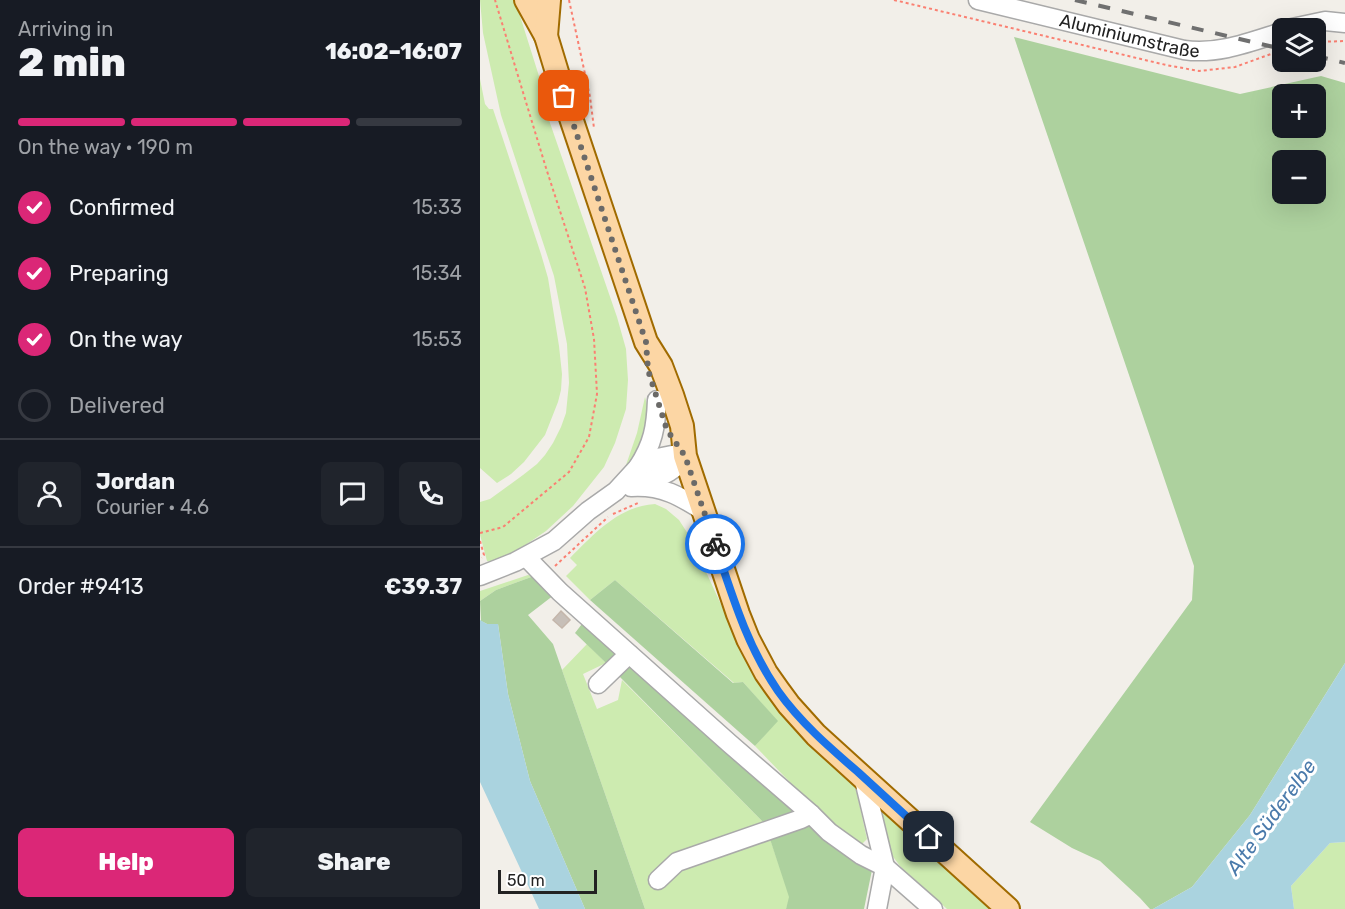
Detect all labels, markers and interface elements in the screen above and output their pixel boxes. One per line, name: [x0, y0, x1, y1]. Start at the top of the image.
street label: Aluminiumstraße: [1057, 9, 1200, 62]
text: Arriving in: [18, 17, 113, 41]
map controls: [1272, 18, 1326, 204]
button: layers: [1272, 18, 1326, 72]
text: 16:02–16:07: [325, 38, 462, 65]
text: 2 min: [18, 40, 126, 86]
pin: [538, 70, 589, 121]
icon: bag: [547, 79, 580, 112]
button: +: [1272, 84, 1326, 138]
text: On the way · 190 m: [18, 135, 193, 159]
button: −: [1272, 150, 1326, 204]
icon: check: [18, 191, 51, 224]
text: Confirmed: [69, 194, 175, 221]
text: 15:33: [412, 195, 462, 219]
icon: check: [18, 257, 51, 290]
text: Preparing: [69, 260, 169, 287]
text: 15:34: [412, 261, 462, 285]
icon: check: [18, 323, 51, 356]
text: On the way: [69, 326, 183, 353]
text: 15:53: [413, 327, 462, 351]
text: Delivered: [69, 392, 165, 419]
button: person: [18, 462, 81, 525]
button: chat: [321, 462, 384, 525]
button: phone: [399, 462, 462, 525]
text: Jordan: [96, 468, 175, 495]
text: Courier · 4.6: [96, 495, 209, 519]
courier: [685, 514, 745, 574]
icon: bike: [699, 528, 732, 561]
text: Order #9413: [18, 573, 144, 600]
text: €39.37: [384, 573, 462, 600]
water label: Alte Süderelbe: [1221, 755, 1321, 880]
pin: [903, 811, 954, 862]
icon: home: [912, 820, 945, 853]
button: Help: [18, 828, 234, 897]
button: Share: [246, 828, 462, 897]
scale bar: [498, 867, 597, 894]
text: 50 m: [507, 871, 545, 890]

